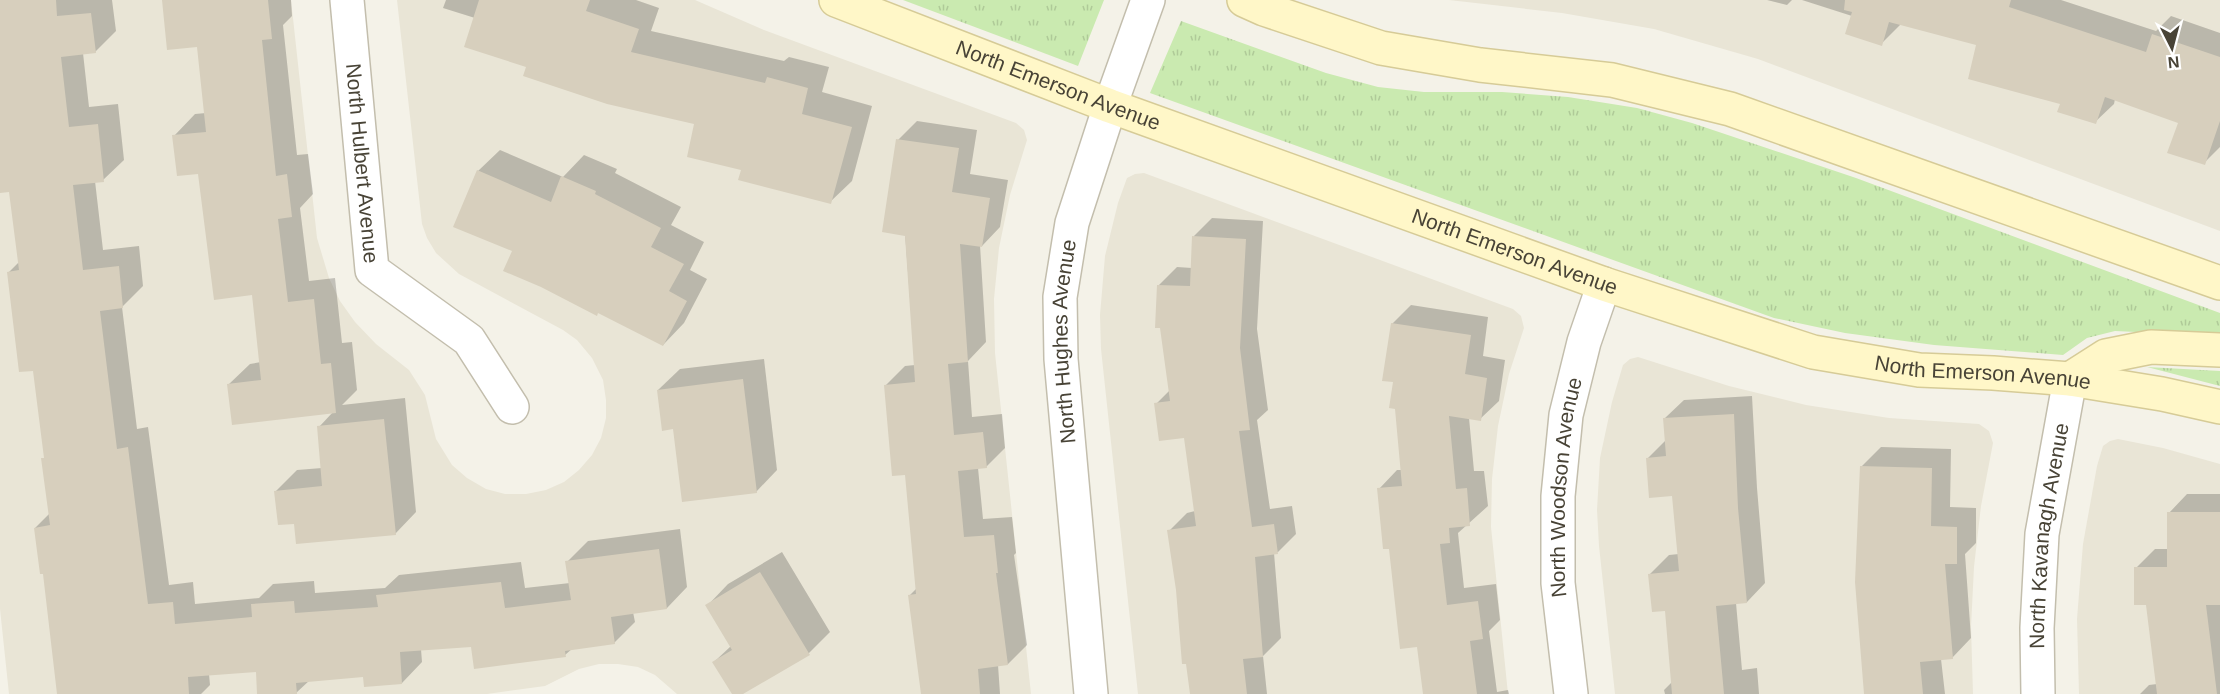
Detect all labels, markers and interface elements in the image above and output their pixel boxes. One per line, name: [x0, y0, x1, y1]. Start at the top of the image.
north arrow: [2142, 18, 2202, 78]
street label: North Emerson Avenue: [953, 36, 1164, 134]
text: N: [2167, 53, 2180, 71]
street label: North Hulbert Avenue: [342, 62, 383, 264]
street label: North Emerson Avenue: [1409, 204, 1621, 299]
street label: North Hughes Avenue: [1048, 238, 1080, 445]
street label: North Emerson Avenue: [1873, 351, 2093, 393]
street label: North Woodson Avenue: [1546, 375, 1586, 599]
street label: North Kavanagh Avenue: [2025, 421, 2073, 649]

